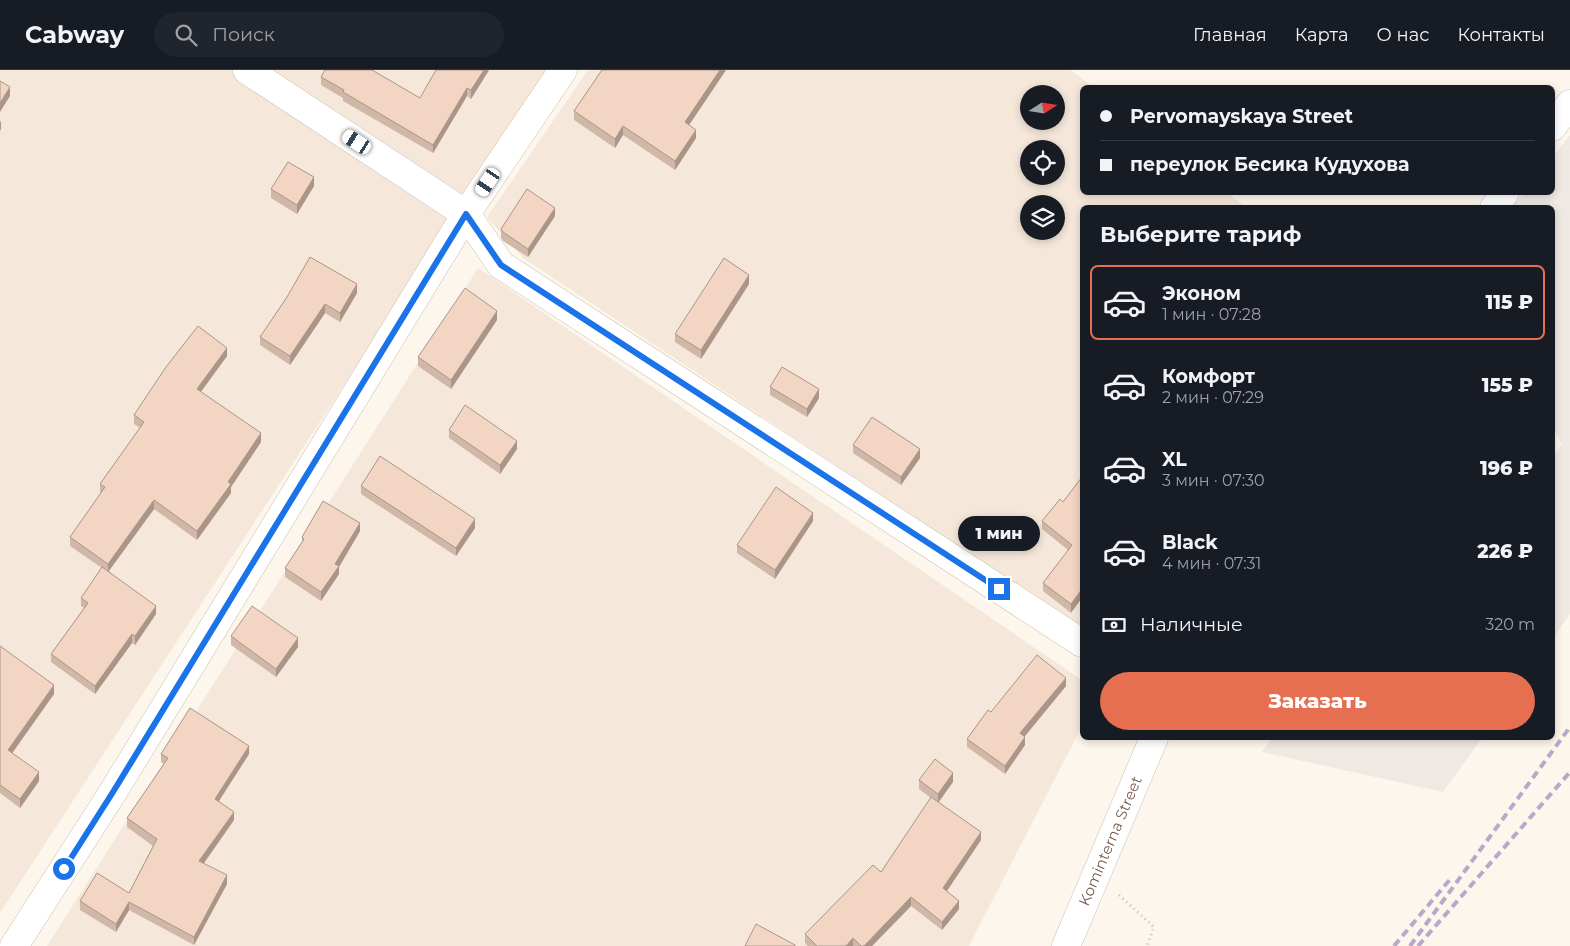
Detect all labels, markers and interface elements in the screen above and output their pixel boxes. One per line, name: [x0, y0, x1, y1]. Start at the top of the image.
search box: [154, 12, 504, 57]
text: Cabway: [25, 20, 124, 49]
icon: search: [172, 21, 200, 49]
text: Поиск: [212, 23, 275, 46]
text: Главная: [1193, 24, 1267, 46]
text: Карта: [1295, 24, 1349, 46]
text: О нас: [1377, 24, 1429, 46]
text: Контакты: [1457, 24, 1545, 46]
north arrow: [1020, 85, 1065, 130]
map controls: [1020, 85, 1065, 240]
text: Pervomayskaya Street: [1130, 105, 1353, 128]
car: [340, 128, 373, 156]
button: locate: [1020, 140, 1065, 185]
text: переулок Бесика Кудухова: [1130, 153, 1409, 176]
car: [473, 165, 502, 199]
button: layers: [1020, 195, 1065, 240]
text: Выберите тариф: [1100, 221, 1301, 248]
icon: car: [1102, 280, 1147, 325]
text: Эконом: [1162, 282, 1241, 305]
text: 115 ₽: [1486, 291, 1533, 314]
text: 1 мин · 07:28: [1162, 305, 1261, 324]
icon: car: [1102, 363, 1147, 408]
text: Комфорт: [1162, 365, 1255, 388]
text: 155 ₽: [1482, 374, 1533, 397]
text: 2 мин · 07:29: [1162, 388, 1264, 407]
icon: car: [1102, 446, 1147, 491]
text: XL: [1162, 448, 1187, 471]
text: 196 ₽: [1480, 457, 1533, 480]
text: 3 мин · 07:30: [1162, 471, 1265, 490]
callout: 1 мин: [958, 516, 1040, 552]
text: 1 мин: [975, 524, 1023, 543]
icon: car: [1102, 529, 1147, 574]
text: Black: [1162, 531, 1218, 554]
text: 226 ₽: [1477, 540, 1533, 563]
text: 4 мин · 07:31: [1162, 554, 1261, 573]
route end: [988, 578, 1010, 600]
icon: cash: [1100, 611, 1128, 639]
text: Наличные: [1140, 613, 1243, 636]
text: 320 m: [1485, 615, 1535, 634]
button: Заказать: [1100, 672, 1535, 730]
street label: Kominterna Street: [1074, 773, 1146, 908]
route start: [53, 858, 75, 880]

